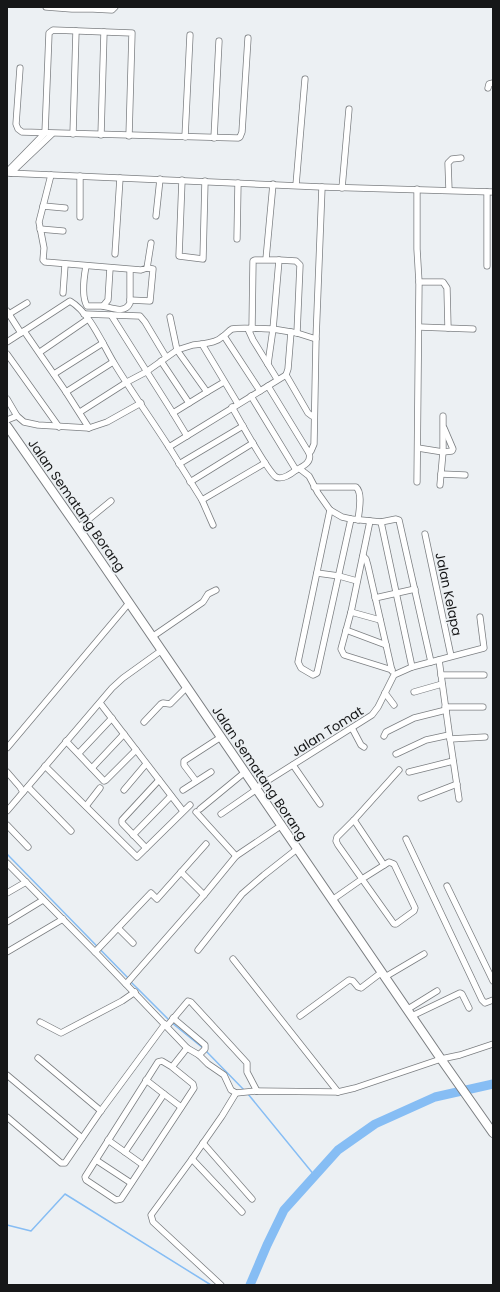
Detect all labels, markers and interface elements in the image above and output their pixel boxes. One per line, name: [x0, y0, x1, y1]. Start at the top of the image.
street label: Jalan Sematang Borang: [23, 435, 130, 576]
street label: Jalan Kelapa: [430, 551, 467, 638]
street label: Jalan Sematang Borang: [207, 702, 312, 844]
street label: Jalan Tomat: [288, 702, 367, 761]

